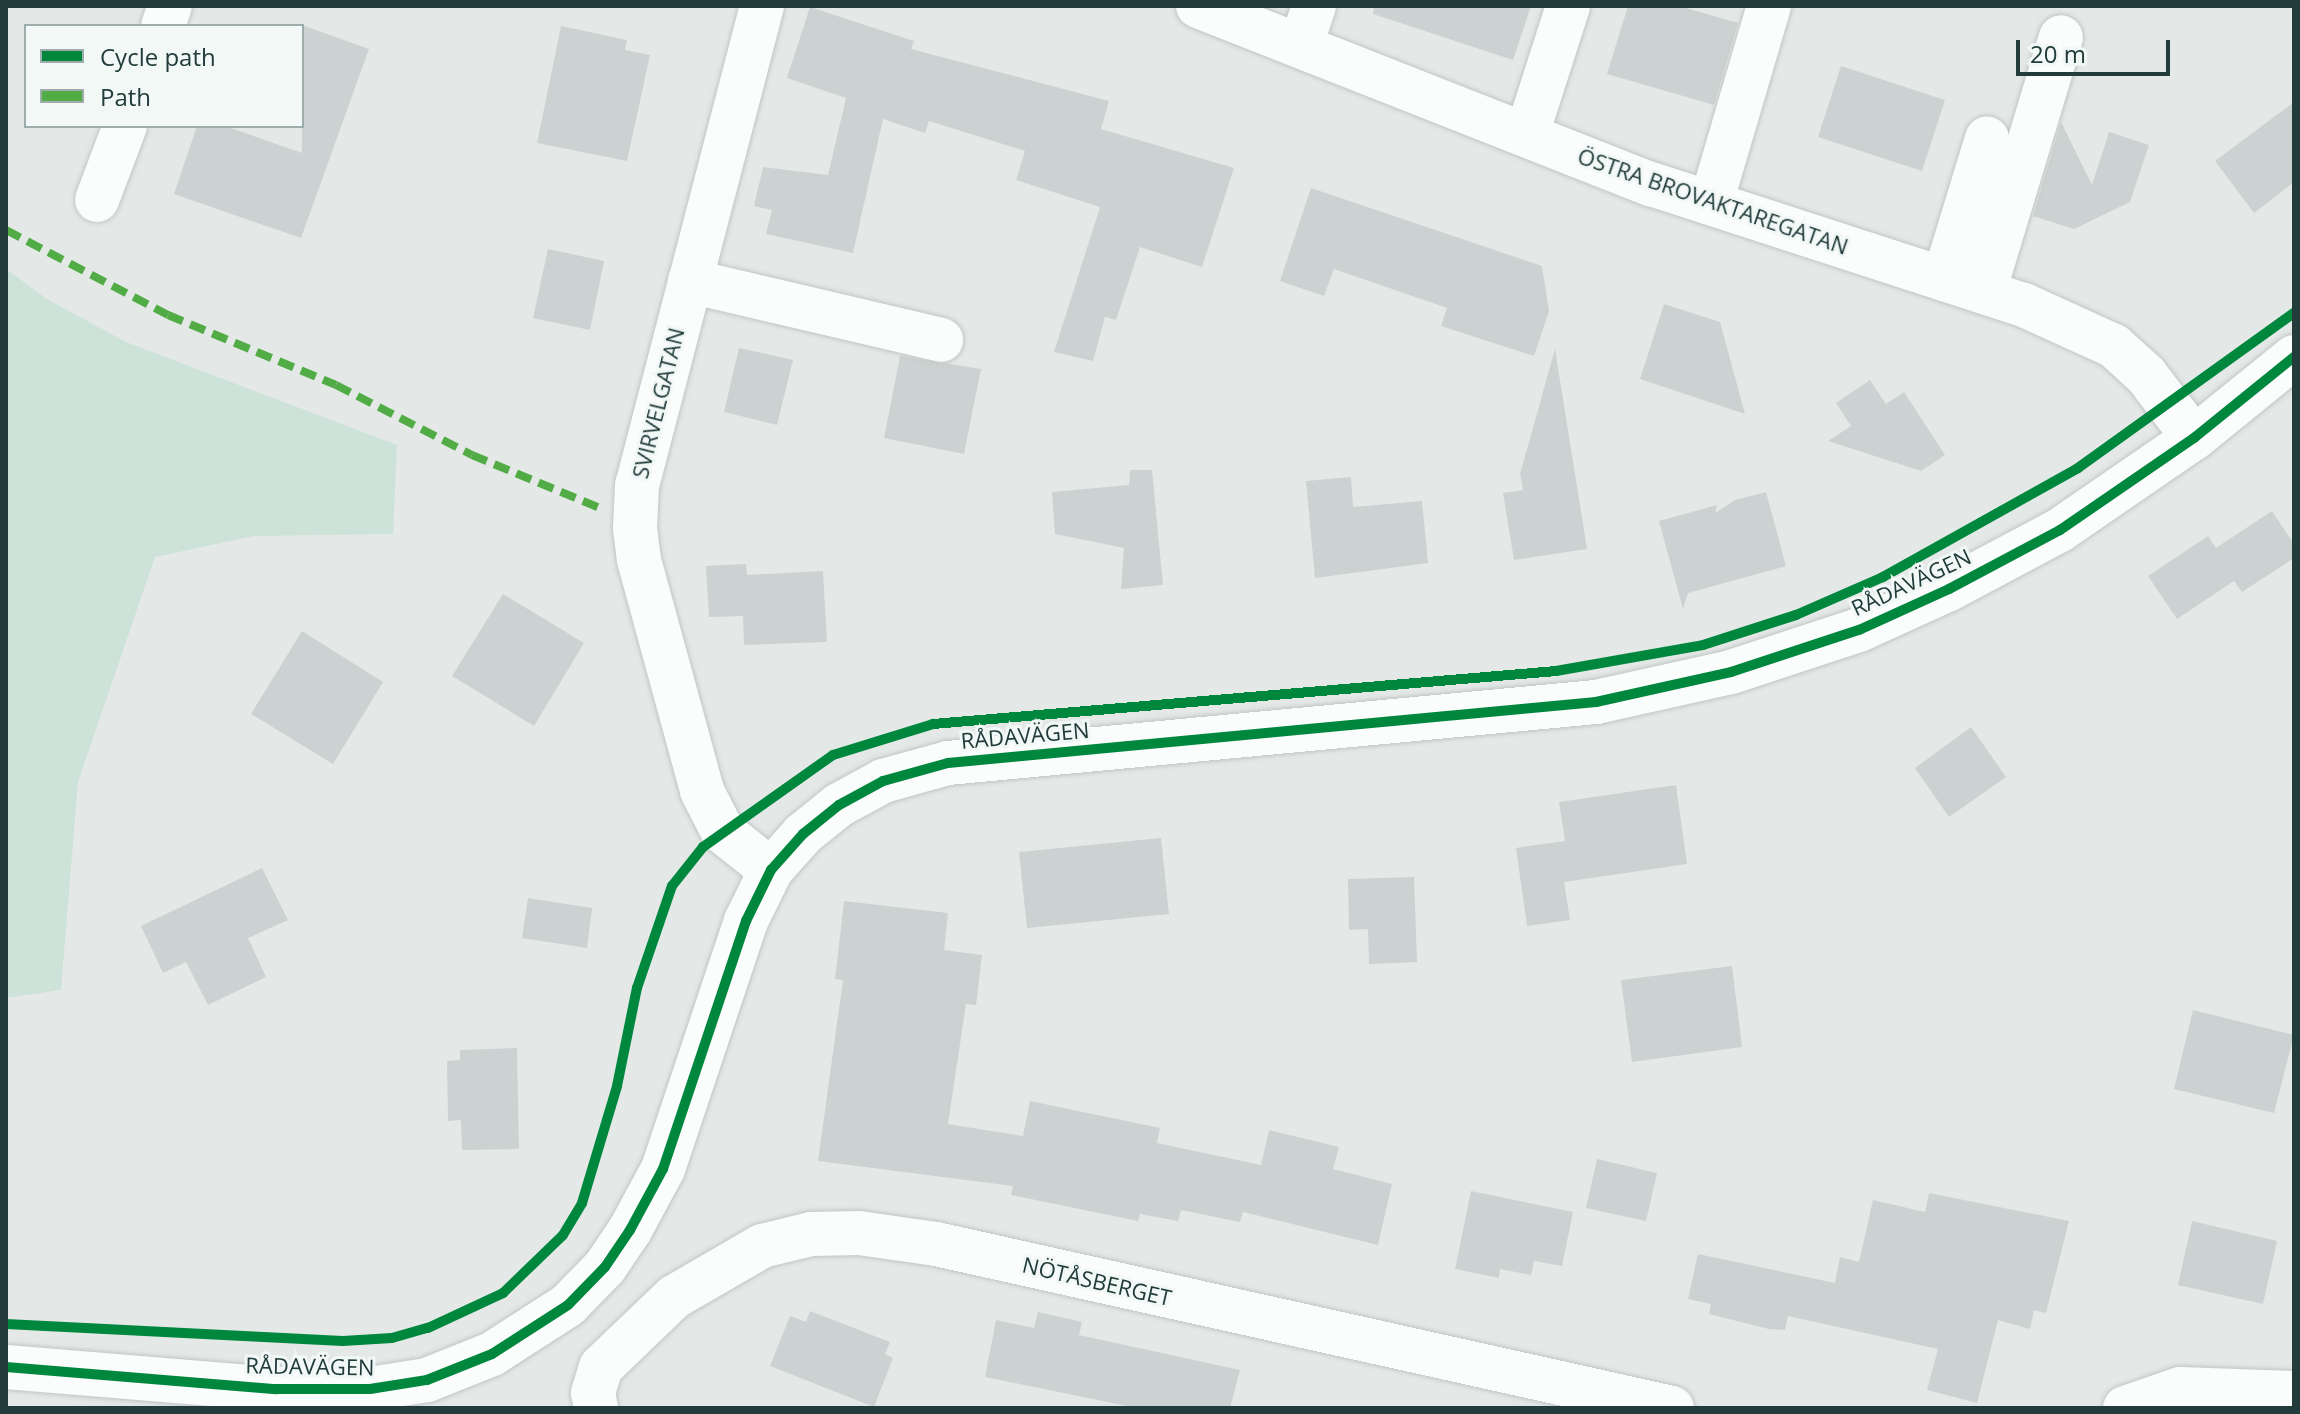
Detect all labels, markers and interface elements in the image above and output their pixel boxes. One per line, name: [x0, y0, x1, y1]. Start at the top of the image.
legend: [24, 24, 304, 128]
scale bar: [2020, 24, 2174, 74]
text: 20 m: [2030, 37, 2086, 70]
text: Cycle path: [100, 40, 216, 73]
text: Path: [100, 80, 151, 113]
street label: ÖSTRA BROVAKTAREGATAN: [1574, 142, 1852, 260]
street label: SVIRVELGATAN: [627, 325, 689, 481]
street label: RÅDAVÄGEN: [1847, 543, 1975, 621]
street label: RÅDAVÄGEN: [960, 716, 1090, 754]
street label: NÖTÅSBERGET: [1020, 1251, 1174, 1311]
street label: RÅDAVÄGEN: [245, 1352, 375, 1380]

